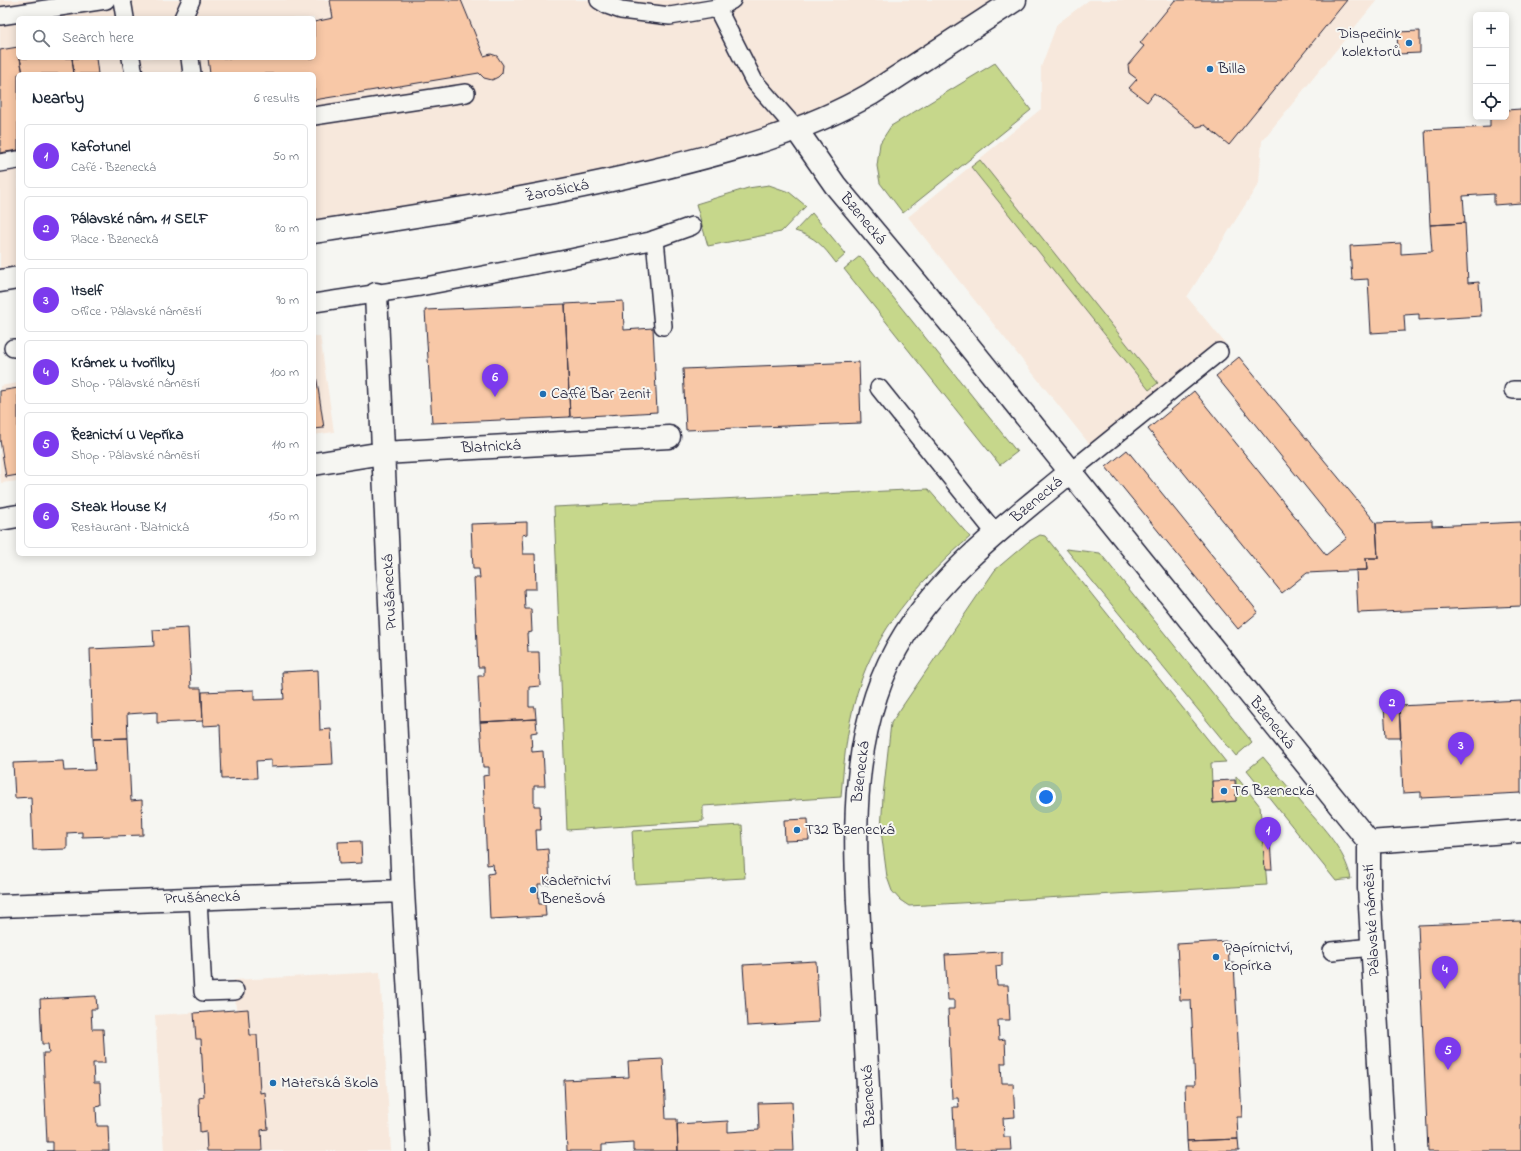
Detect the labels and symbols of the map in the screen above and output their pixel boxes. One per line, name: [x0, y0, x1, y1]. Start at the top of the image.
place label: Dispečink kolektorů: [1336, 22, 1402, 64]
marker: Dispečink kolektorů: [1404, 38, 1414, 48]
place label: Billa: [1217, 57, 1246, 81]
marker: Billa: [1205, 64, 1215, 74]
street label: Žarošická: [523, 173, 591, 209]
street label: Bzenecká: [833, 187, 892, 250]
pin: 6: [482, 364, 508, 397]
place label: Caffé Bar Zenit: [551, 382, 652, 406]
marker: Caffé Bar Zenit: [538, 389, 548, 399]
street label: Blatnická: [460, 433, 521, 461]
street label: Bzenecká: [1005, 471, 1068, 530]
street label: Prušánecká: [376, 553, 404, 631]
pin: 2: [1379, 689, 1405, 722]
street label: Bzenecká: [1243, 691, 1301, 755]
pin: 3: [1448, 732, 1474, 765]
street label: Bzenecká: [845, 740, 877, 805]
place label: T6 Bzenecká: [1232, 779, 1314, 803]
marker: T6 Bzenecká: [1219, 786, 1229, 796]
your location: [1036, 787, 1056, 807]
pin: 1: [1255, 817, 1281, 850]
place label: T32 Bzenecká: [805, 818, 895, 842]
marker: T32 Bzenecká: [792, 825, 802, 835]
street label: Pálavské náměstí: [1357, 863, 1387, 977]
place label: Kadeřnictví Benešová: [540, 869, 611, 911]
street label: Prušánecká: [164, 885, 240, 911]
marker: Kadeřnictví Benešová: [528, 885, 538, 895]
place label: Papírnictví, kopírka: [1224, 936, 1293, 978]
marker: Papírnictví, kopírka: [1211, 952, 1221, 962]
pin: 4: [1432, 956, 1458, 989]
pin: 5: [1435, 1037, 1461, 1070]
street label: Bzenecká: [855, 1064, 883, 1129]
place label: Mateřská škola: [281, 1071, 378, 1095]
marker: Mateřská škola: [268, 1078, 278, 1088]

